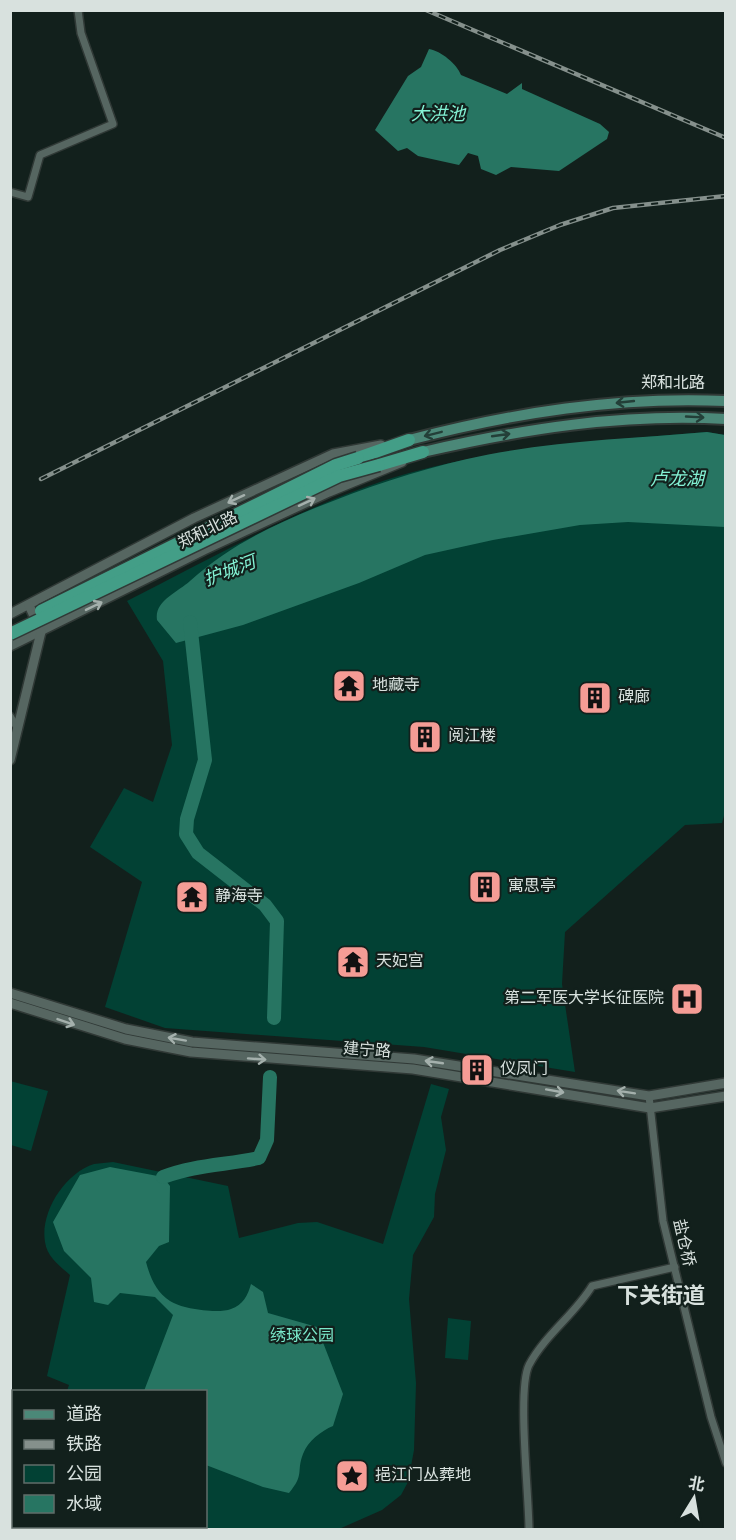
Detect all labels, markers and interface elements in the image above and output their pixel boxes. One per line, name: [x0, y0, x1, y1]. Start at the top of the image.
water label: 大洪池: [411, 104, 467, 127]
street label: 郑和北路: [641, 374, 705, 394]
one-way arrow: [616, 397, 636, 408]
one-way arrow: [684, 411, 704, 422]
one-way arrow: [424, 429, 443, 440]
one-way arrow: [490, 430, 510, 441]
water label: 卢龙湖: [650, 469, 707, 492]
one-way arrow: [227, 494, 245, 505]
one-way arrow: [297, 496, 315, 508]
street label: 郑和北路: [175, 508, 241, 554]
water label: 护城河: [201, 551, 262, 592]
one-way arrow: [84, 600, 102, 611]
temple icon: 地藏寺: [331, 668, 367, 704]
place label: 地藏寺: [372, 676, 420, 696]
building icon: 碑廊: [577, 680, 613, 716]
place label: 碑廊: [618, 688, 650, 708]
building icon: 阅江楼: [407, 719, 443, 755]
place label: 阅江楼: [448, 727, 496, 747]
building icon: 寓思亭: [467, 869, 503, 905]
place label: 寓思亭: [508, 877, 556, 897]
temple icon: 静海寺: [174, 879, 210, 915]
place label: 静海寺: [215, 887, 263, 907]
temple icon: 天妃宫: [335, 944, 371, 980]
place label: 天妃宫: [376, 952, 424, 972]
hospital icon: 第二军医大学长征医院: [669, 981, 705, 1017]
place label: 第二军医大学长征医院: [504, 989, 664, 1009]
one-way arrow: [56, 1017, 75, 1028]
one-way arrow: [167, 1033, 187, 1044]
street label: 建宁路: [342, 1039, 392, 1063]
building icon: 仪凤门: [459, 1052, 495, 1088]
one-way arrow: [246, 1053, 266, 1064]
one-way arrow: [424, 1057, 444, 1068]
place label: 仪凤门: [500, 1060, 548, 1080]
one-way arrow: [544, 1086, 564, 1097]
one-way arrow: [617, 1087, 637, 1098]
street label: 盐仓桥: [668, 1217, 698, 1269]
district label: 下关街道: [617, 1284, 705, 1311]
park label: 绣球公园: [270, 1327, 334, 1347]
legend: [12, 1390, 207, 1528]
text: 道路: [66, 1404, 102, 1427]
text: 铁路: [66, 1434, 102, 1457]
place icon: 挹江门丛葬地: [334, 1458, 370, 1494]
text: 公园: [66, 1464, 102, 1487]
place label: 挹江门丛葬地: [375, 1466, 471, 1486]
north arrow: [664, 1468, 724, 1528]
text: 北: [687, 1474, 706, 1497]
text: 水域: [66, 1494, 102, 1517]

